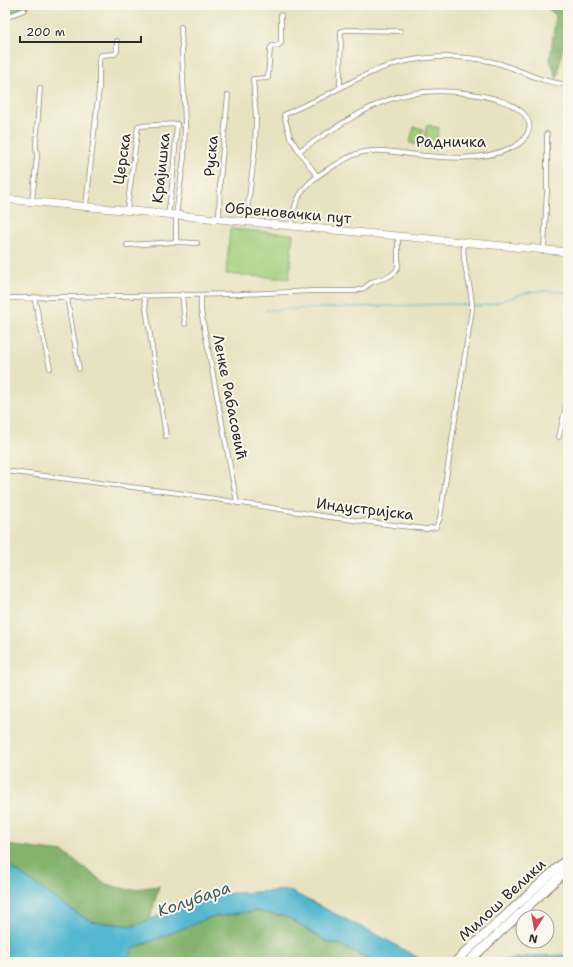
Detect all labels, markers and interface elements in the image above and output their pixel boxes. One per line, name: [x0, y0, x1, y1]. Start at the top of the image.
scale bar: [20, 18, 141, 44]
text: 200 m: [26, 24, 65, 40]
street label: Церска: [108, 131, 136, 186]
street label: Крајишка: [147, 131, 175, 204]
street label: Радничка: [416, 132, 487, 152]
street label: Руска: [199, 134, 223, 177]
street label: Обреновачки пут: [224, 197, 353, 229]
street label: Ленке Рабасовић: [208, 333, 252, 461]
street label: Индустријска: [315, 493, 416, 525]
street label: Милош Велики: [454, 854, 550, 946]
water label: Колубара: [155, 877, 233, 921]
north arrow: [515, 909, 555, 949]
text: N: [527, 930, 539, 947]

